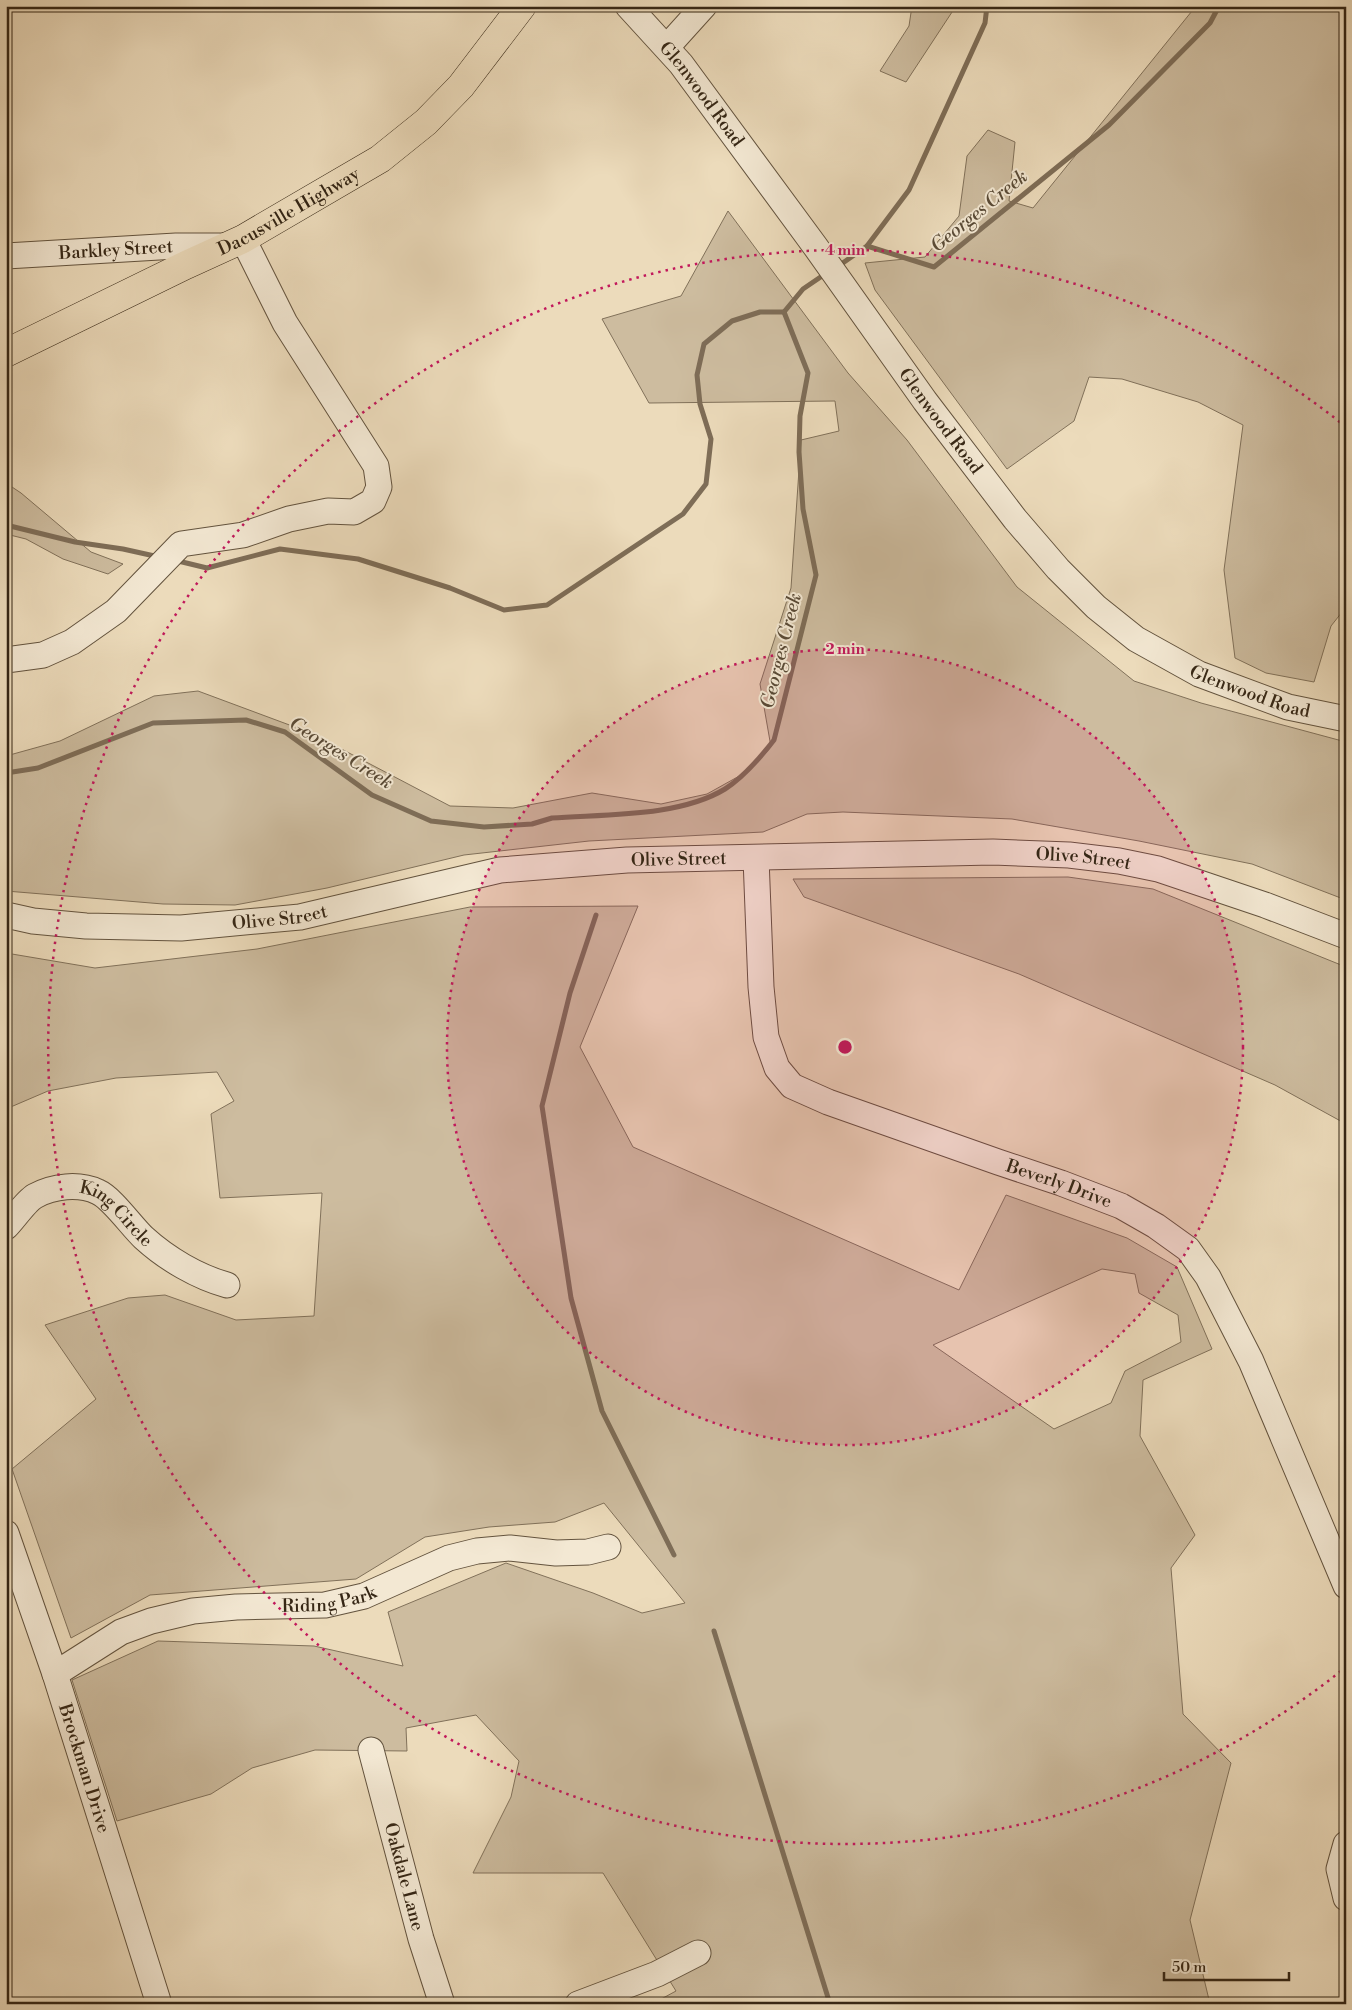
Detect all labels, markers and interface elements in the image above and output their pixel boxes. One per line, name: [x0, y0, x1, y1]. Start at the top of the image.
street label: Glenwood Road: [654, 36, 750, 152]
street label: Dacusville Highway: [214, 162, 364, 261]
water label: Georges Creek: [925, 164, 1033, 258]
street label: Barkley Street: [57, 235, 174, 264]
text: 4 min: [825, 241, 866, 260]
street label: Glenwood Road: [894, 363, 988, 479]
water label: Georges Creek: [755, 591, 807, 711]
text: 2 min: [825, 640, 865, 659]
street label: Glenwood Road: [1185, 659, 1313, 723]
water label: Georges Creek: [284, 711, 398, 795]
street label: Olive Street: [1035, 842, 1134, 875]
street label: Olive Street: [631, 846, 727, 871]
street label: Olive Street: [231, 899, 330, 935]
centre of rings: [836, 1038, 854, 1056]
street label: Beverly Drive: [1002, 1154, 1115, 1213]
street label: King Circle: [77, 1175, 157, 1252]
street label: Riding Park: [281, 1580, 381, 1617]
street label: Brockman Drive: [53, 1700, 116, 1836]
street label: Oakdale Lane: [379, 1820, 430, 1933]
scale bar: [1164, 1950, 1290, 1982]
text: 50 m: [1172, 1958, 1206, 1977]

